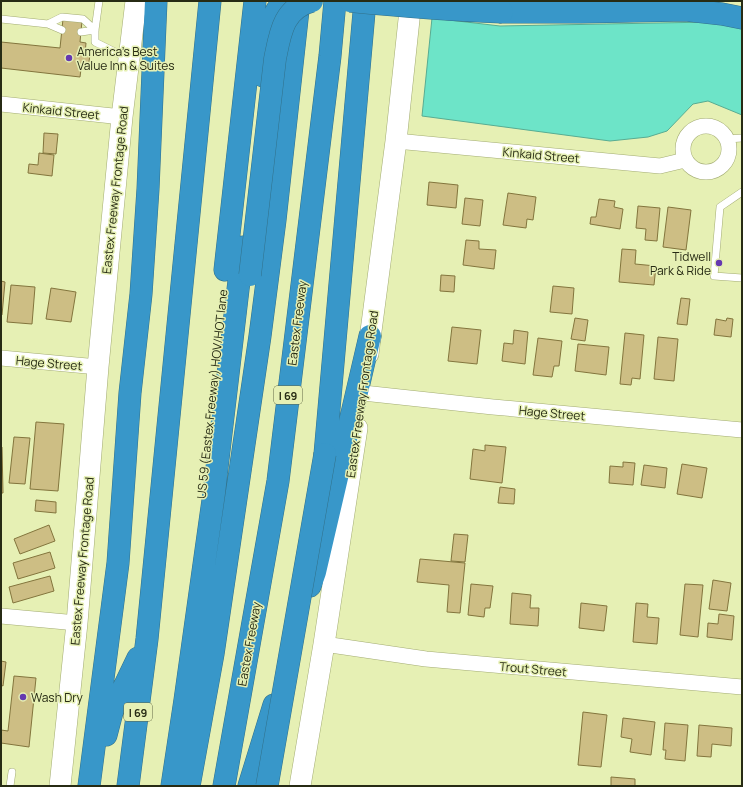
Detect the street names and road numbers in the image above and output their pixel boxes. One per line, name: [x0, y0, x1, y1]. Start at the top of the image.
street label: Kinkaid Street: [22, 99, 100, 124]
street label: Eastex Freeway Frontage Road: [98, 105, 132, 275]
street label: Kinkaid Street: [502, 143, 580, 167]
street label: Eastex Freeway: [283, 279, 311, 366]
street label: US 59 (Eastex Freeway) HOV/HOT lane: [193, 288, 231, 500]
street label: Eastex Freeway Frontage Road: [342, 309, 382, 479]
street label: Hage Street: [15, 352, 83, 374]
road number: I 69: [274, 386, 302, 404]
street label: Hage Street: [518, 402, 586, 424]
street label: Eastex Freeway Frontage Road: [66, 476, 98, 646]
street label: Eastex Freeway: [233, 600, 265, 688]
street label: Trout Street: [499, 658, 568, 680]
road number: I 69: [124, 703, 152, 721]

